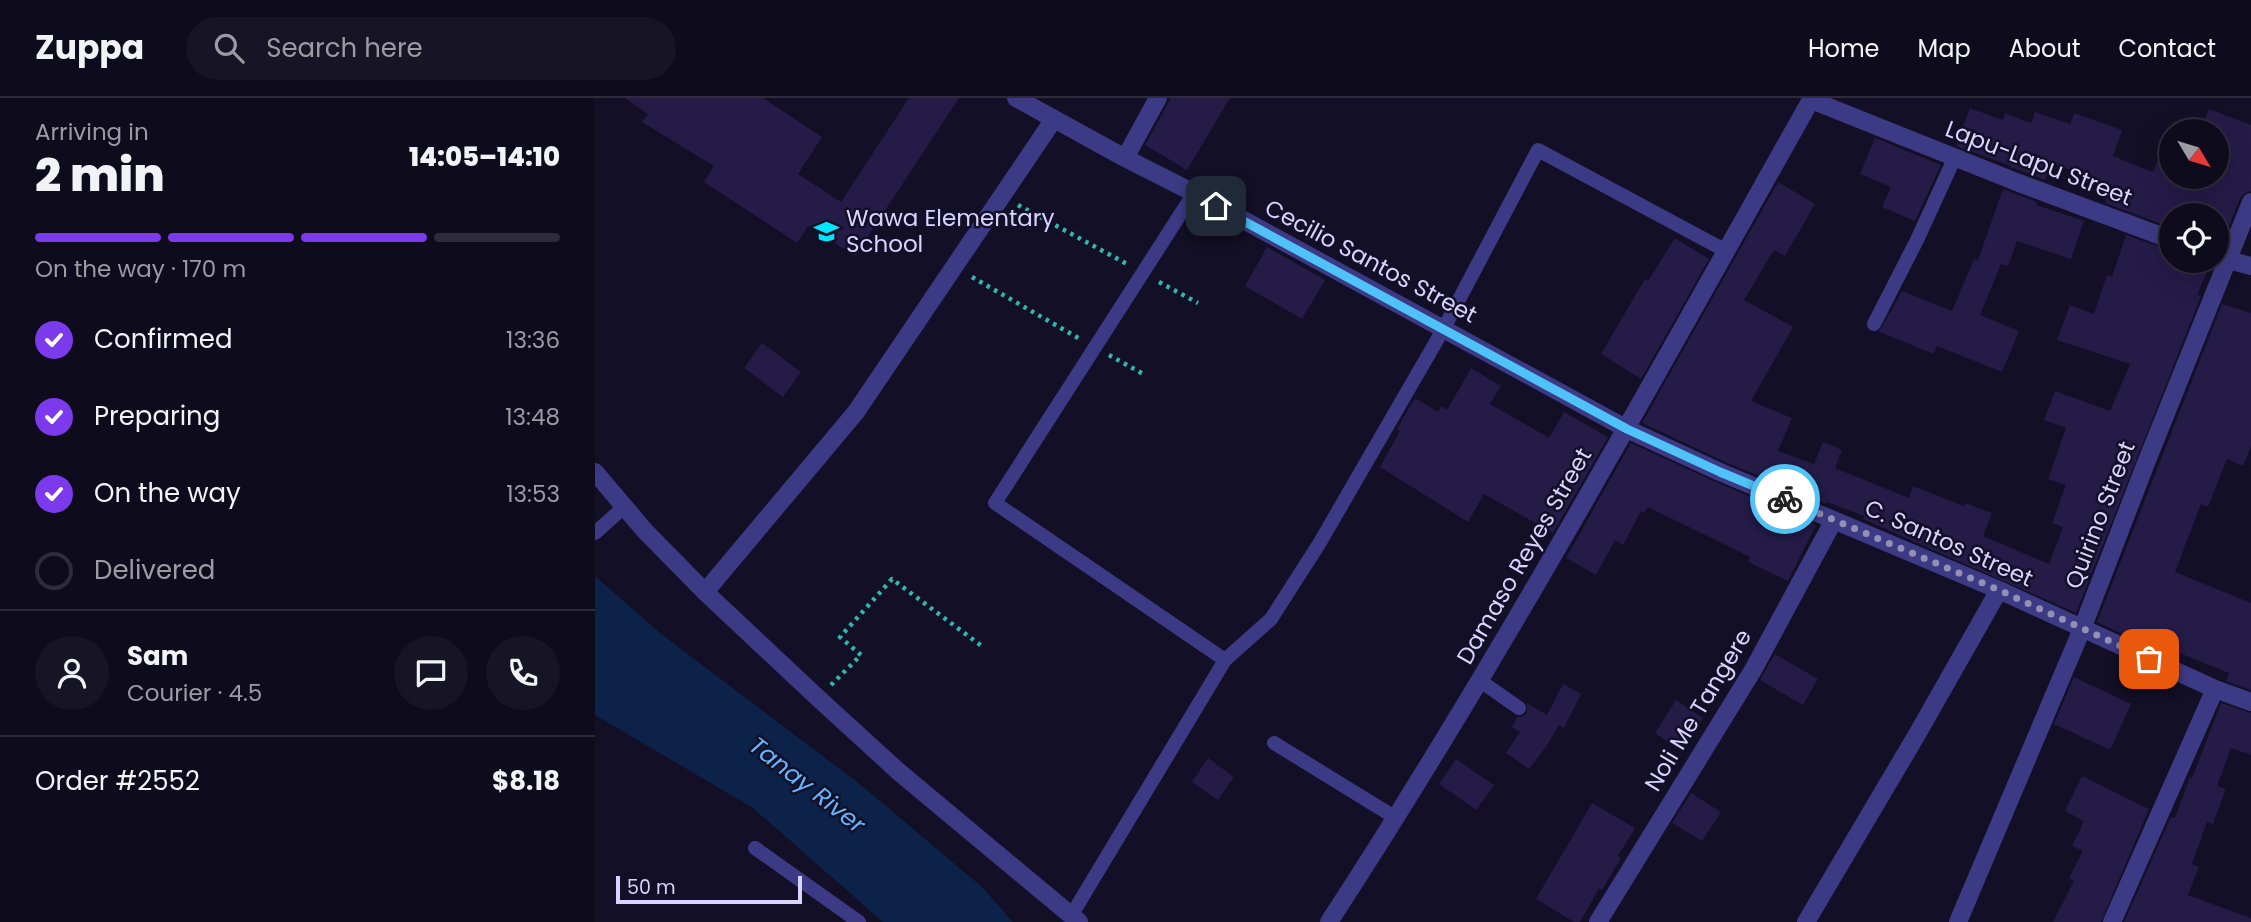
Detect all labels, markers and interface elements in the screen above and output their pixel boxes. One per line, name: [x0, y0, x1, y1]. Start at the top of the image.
search box: [186, 17, 676, 80]
text: Zuppa: [35, 24, 144, 71]
icon: search: [210, 29, 248, 67]
text: Search here: [266, 30, 423, 66]
text: Home: [1808, 32, 1880, 65]
text: Map: [1918, 32, 1971, 65]
text: About: [2009, 32, 2080, 65]
text: Contact: [2118, 32, 2216, 65]
street label: Lapu-Lapu Street: [1941, 113, 2137, 213]
text: Arriving in: [35, 116, 149, 148]
north arrow: [2159, 119, 2229, 189]
map controls: [2159, 119, 2229, 273]
text: 14:05–14:10: [409, 139, 560, 175]
text: 2 min: [35, 143, 165, 207]
pin: [1186, 176, 1246, 236]
icon: home: [1197, 187, 1235, 225]
street label: Cecilio Santos Street: [1259, 191, 1483, 331]
place label: Wawa Elementary School: [846, 202, 1054, 260]
button: locate: [2159, 203, 2229, 273]
school or university icon: Wawa Elementary School: [812, 217, 840, 245]
text: On the way · 170 m: [35, 253, 246, 285]
icon: check: [35, 321, 73, 359]
text: Confirmed: [94, 321, 232, 357]
text: 13:36: [506, 324, 560, 356]
icon: check: [35, 398, 73, 436]
text: Preparing: [94, 398, 220, 434]
text: 13:48: [505, 401, 560, 433]
street label: Quirino Street: [2057, 437, 2143, 593]
street label: Damaso Reyes Street: [1449, 442, 1599, 670]
courier: [1750, 464, 1820, 534]
icon: check: [35, 475, 73, 513]
text: On the way: [94, 475, 241, 511]
text: 13:53: [506, 478, 560, 510]
icon: bike: [1766, 480, 1804, 518]
street label: C. Santos Street: [1860, 492, 2038, 594]
text: Delivered: [94, 552, 215, 588]
street label: Noli Me Tangere: [1637, 623, 1759, 797]
pin: [2119, 629, 2179, 689]
button: person: [35, 636, 109, 710]
button: chat: [394, 636, 468, 710]
button: phone: [486, 636, 560, 710]
text: Sam: [127, 638, 188, 674]
icon: bag: [2130, 640, 2168, 678]
text: Courier · 4.5: [127, 677, 262, 709]
water label: Tanay River: [742, 729, 873, 841]
text: Order #2552: [35, 763, 200, 799]
text: $8.18: [492, 763, 560, 799]
scale bar: [616, 873, 801, 905]
text: 50 m: [627, 874, 676, 901]

